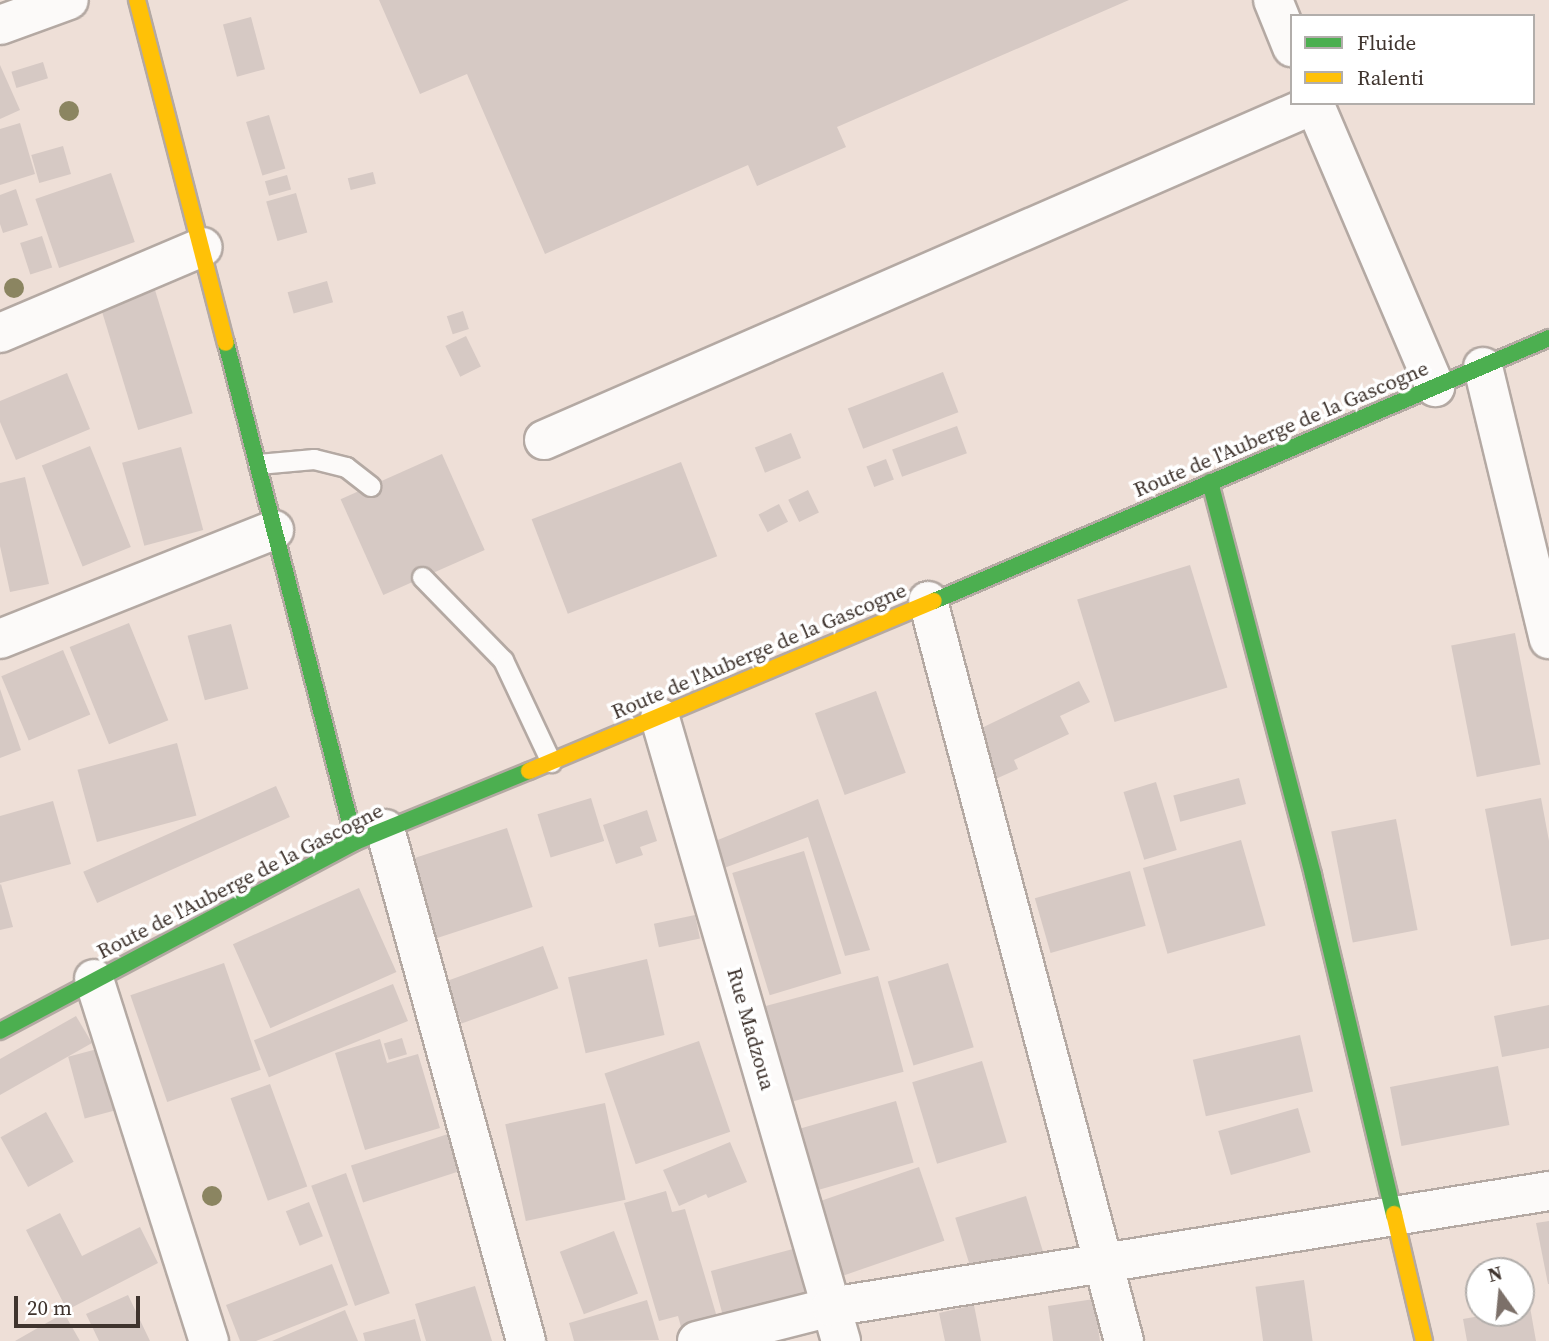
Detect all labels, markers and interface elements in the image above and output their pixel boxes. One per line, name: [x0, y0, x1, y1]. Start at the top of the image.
legend: [1290, 14, 1535, 105]
text: Fluide: [1357, 28, 1416, 57]
text: Ralenti: [1357, 63, 1424, 92]
street label: Route de l'Auberge de la Gascogne: [1130, 355, 1432, 503]
street label: Route de l'Auberge de la Gascogne: [608, 577, 910, 725]
street label: Route de l'Auberge de la Gascogne: [93, 798, 387, 964]
street label: Rue Madzoua: [722, 965, 780, 1093]
north arrow: [1465, 1257, 1535, 1327]
text: N: [1485, 1259, 1505, 1288]
scale bar: [18, 1282, 144, 1326]
text: 20 m: [27, 1293, 72, 1322]

